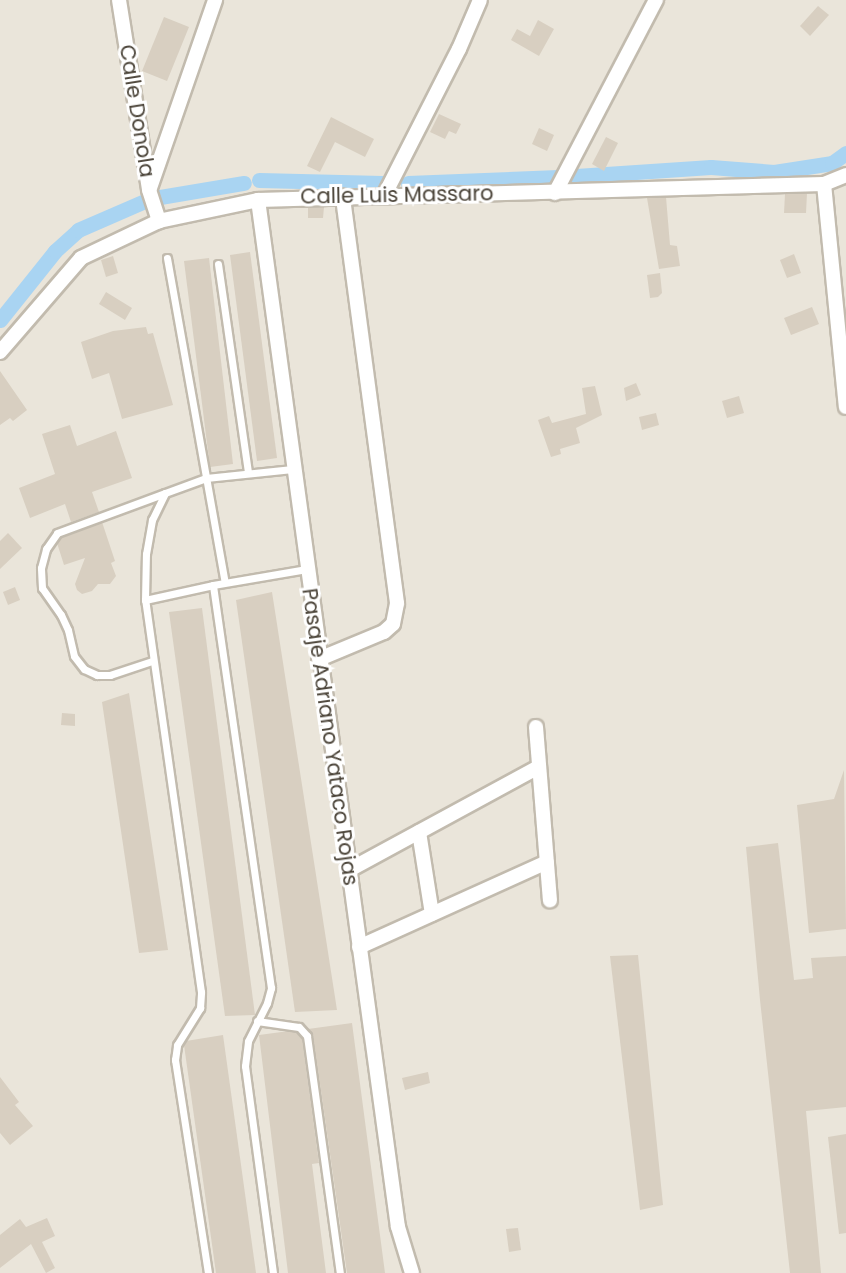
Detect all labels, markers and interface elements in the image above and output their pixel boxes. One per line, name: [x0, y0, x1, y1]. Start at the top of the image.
street label: Calle Donola: [114, 43, 160, 179]
street label: Calle Luis Massaro: [300, 181, 494, 209]
street label: Pasaje Adriano Yataco Rojas: [297, 587, 363, 887]

